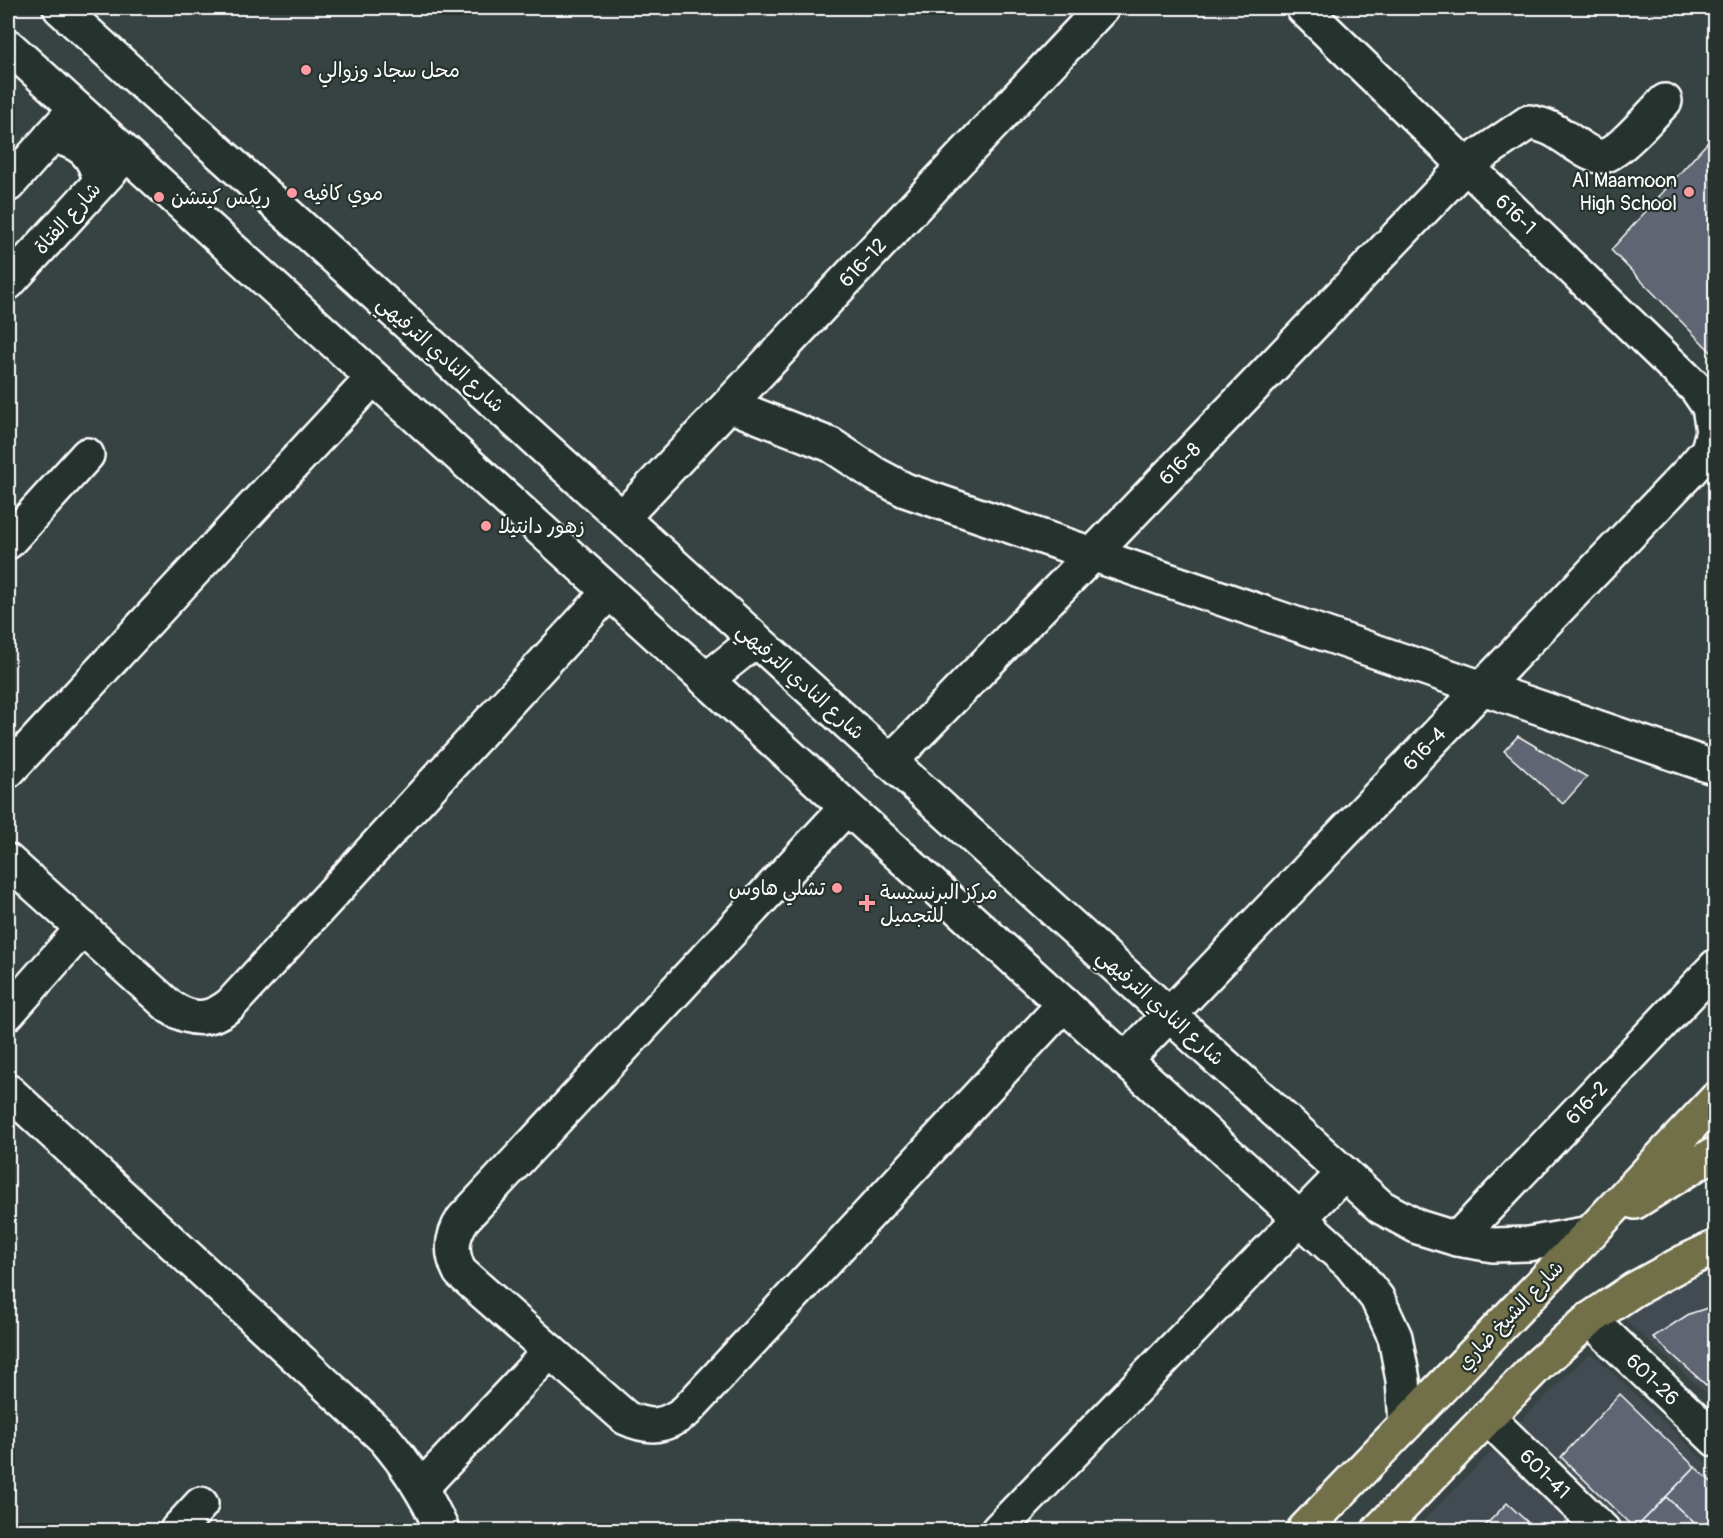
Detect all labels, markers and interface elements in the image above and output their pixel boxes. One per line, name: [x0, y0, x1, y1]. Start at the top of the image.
place label: محل سجاد وزوالي: [318, 58, 460, 88]
marker: محل سجاد وزوالي: [299, 63, 313, 77]
place label: Al Maamoon High School: [1572, 168, 1677, 216]
street label: شارع الفتاة: [29, 177, 107, 260]
place label: موي كافيه: [304, 181, 383, 208]
place label: ريكس كيتشن: [171, 185, 271, 210]
marker: Al Maamoon High School: [1682, 185, 1696, 199]
marker: موي كافيه: [285, 186, 299, 200]
street label: 616-1: [1490, 189, 1541, 240]
marker: ريكس كيتشن: [152, 190, 166, 204]
street label: 616-12: [834, 233, 892, 293]
street label: شارع النادي الترفيهي: [368, 291, 510, 422]
street label: 616-8: [1154, 437, 1206, 490]
place label: زهور دانتيلا: [498, 514, 585, 539]
marker: زهور دانتيلا: [479, 519, 493, 533]
street label: شارع النادي الترفيهي: [728, 618, 870, 749]
street label: 616-4: [1398, 721, 1452, 776]
place label: تشلي هاوس: [729, 876, 825, 906]
place label: مركز البرنسيسة للتجميل: [880, 880, 998, 928]
marker: تشلي هاوس: [830, 881, 844, 895]
marker: مركز البرنسيسة للتجميل: [858, 894, 876, 912]
street label: شارع النادي الترفيهي: [1088, 944, 1230, 1075]
street label: 616-2: [1560, 1076, 1613, 1130]
street label: شارع الشيخ ضاري: [1452, 1255, 1570, 1377]
street label: 601-26: [1620, 1348, 1684, 1411]
street label: 601-41: [1514, 1444, 1575, 1504]

